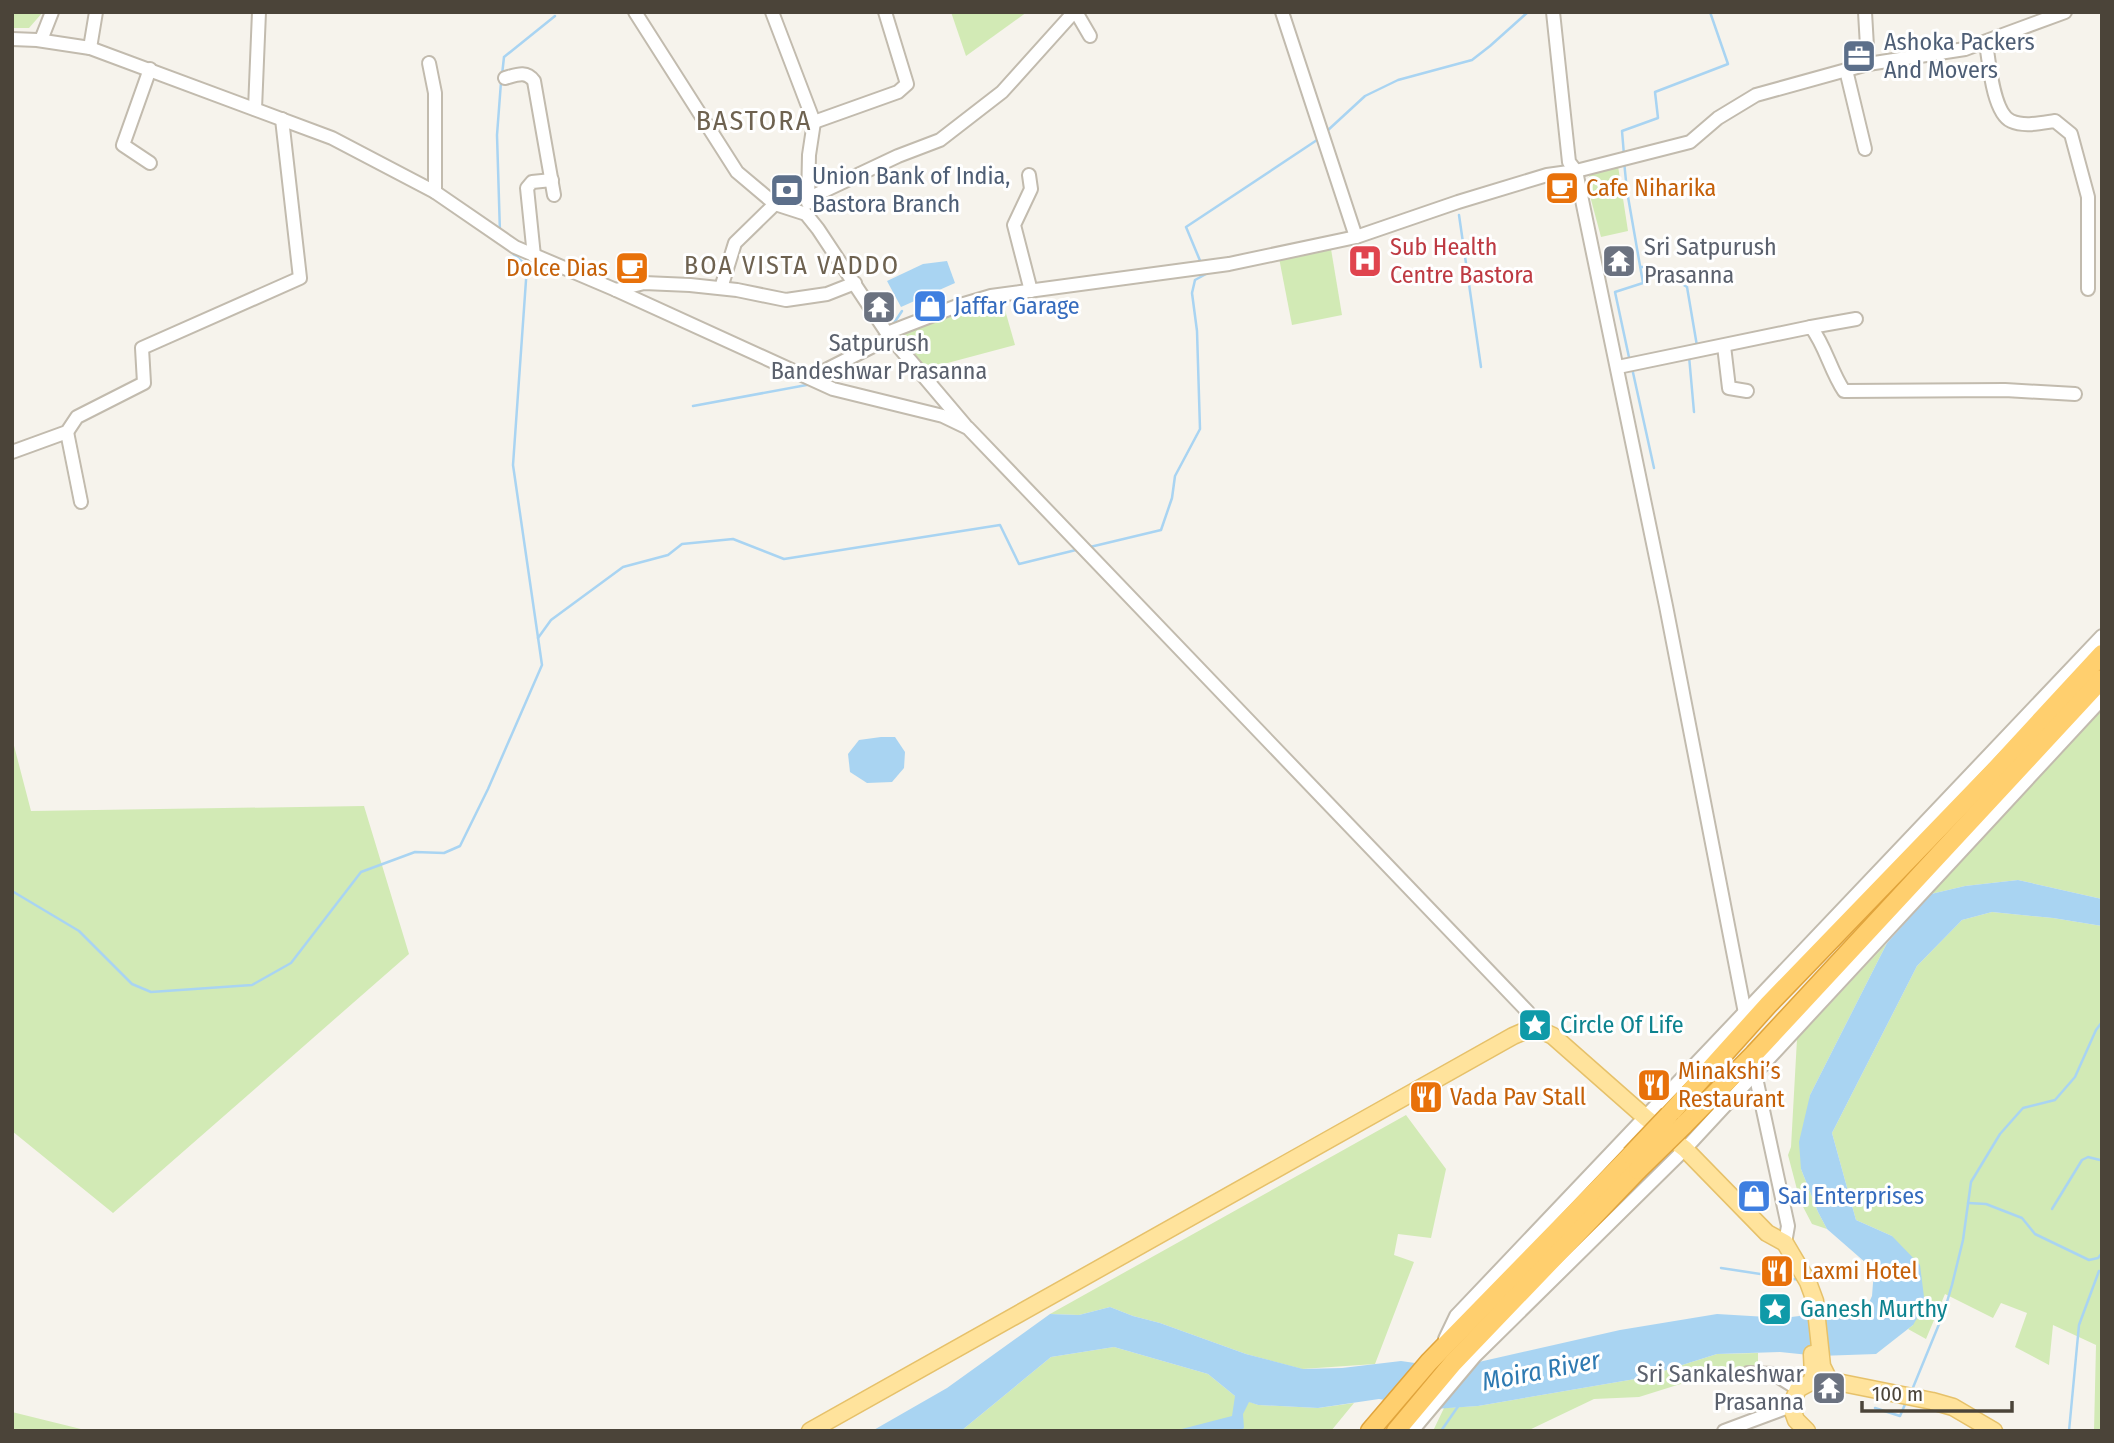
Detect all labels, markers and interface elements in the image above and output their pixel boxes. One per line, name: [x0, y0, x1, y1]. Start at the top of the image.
place label: Ashoka Packers And Movers: [1884, 28, 2035, 84]
office icon: Ashoka Packers And Movers: [1840, 37, 1878, 75]
district label: BASTORA: [696, 104, 812, 137]
place label: Union Bank of India, Bastora Branch: [812, 162, 1010, 218]
cafe icon: Cafe Niharika: [1543, 169, 1581, 207]
bank icon: Union Bank of India, Bastora Branch: [768, 171, 806, 209]
place label: Cafe Niharika: [1586, 174, 1716, 202]
place label: Sub Health Centre Bastora: [1390, 233, 1534, 289]
place label: Sri Satpurush Prasanna: [1644, 233, 1777, 289]
hospital icon: Sub Health Centre Bastora: [1346, 242, 1384, 280]
temple icon: Sri Satpurush Prasanna: [1600, 242, 1638, 280]
cafe icon: Dolce Dias: [613, 249, 651, 287]
district label: BOA VISTA VADDO: [684, 250, 900, 281]
place label: Dolce Dias: [506, 254, 608, 282]
shop icon: Jaffar Garage: [911, 287, 949, 325]
temple icon: Satpurush Bandeshwar Prasanna: [860, 288, 898, 326]
place label: Jaffar Garage: [954, 292, 1080, 320]
place label: Satpurush Bandeshwar Prasanna: [771, 329, 987, 385]
place icon: Circle Of Life: [1516, 1006, 1554, 1044]
place label: Circle Of Life: [1560, 1011, 1684, 1039]
place label: Minakshi’s Restaurant: [1678, 1057, 1785, 1113]
restaurant icon: Minakshi’s Restaurant: [1635, 1066, 1673, 1104]
restaurant icon: Vada Pav Stall: [1407, 1078, 1445, 1116]
place label: Vada Pav Stall: [1450, 1083, 1586, 1111]
shop icon: Sai Enterprises: [1735, 1177, 1773, 1215]
place label: Sai Enterprises: [1778, 1182, 1924, 1210]
restaurant icon: Laxmi Hotel: [1758, 1252, 1796, 1290]
place label: Laxmi Hotel: [1802, 1257, 1918, 1285]
place icon: Ganesh Murthy: [1756, 1290, 1794, 1328]
place label: Ganesh Murthy: [1800, 1295, 1948, 1323]
water label: Moira River: [1479, 1344, 1604, 1398]
place label: Sri Sankaleshwar Prasanna: [1637, 1360, 1805, 1416]
temple icon: Sri Sankaleshwar Prasanna: [1810, 1369, 1848, 1407]
scale bar: [1862, 1370, 2012, 1414]
text: 100 m: [1872, 1381, 1923, 1407]

